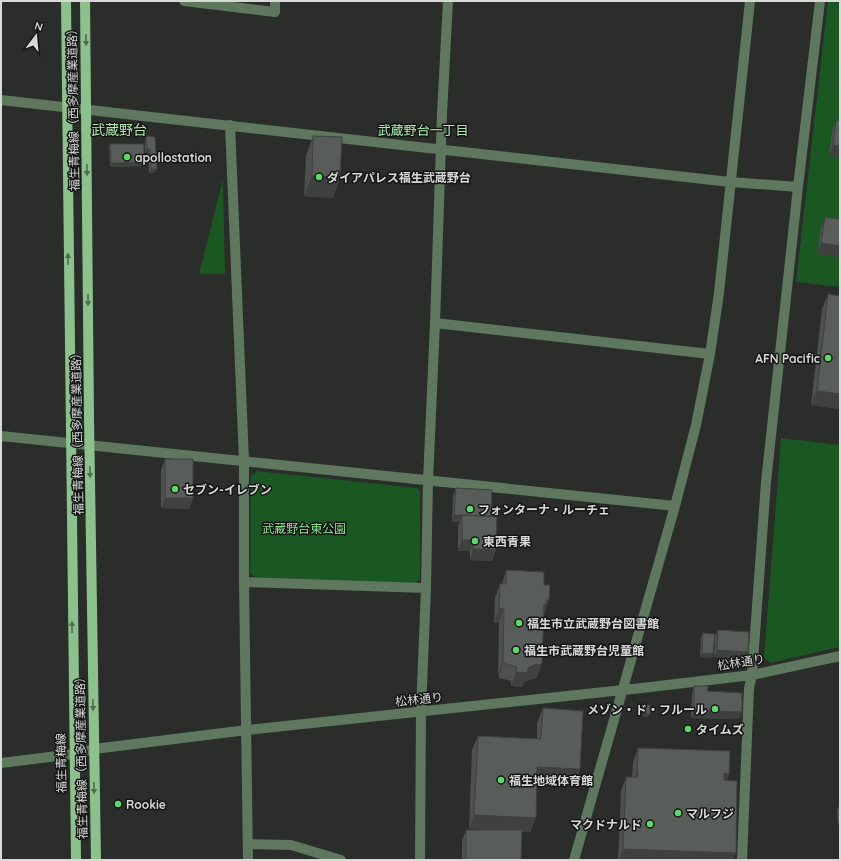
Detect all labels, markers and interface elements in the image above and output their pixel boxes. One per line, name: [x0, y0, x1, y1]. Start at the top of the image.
north arrow: [16, 16, 56, 56]
text: N: [33, 19, 45, 34]
street label: 福生青梅線（西多摩産業道路）: [64, 23, 82, 191]
one-way arrow: [83, 34, 89, 47]
district label: 武蔵野台: [91, 121, 147, 139]
district label: 武蔵野台一丁目: [377, 122, 469, 138]
place label: apollostation: [135, 150, 212, 165]
marker: apollostation: [122, 152, 132, 162]
one-way arrow: [84, 164, 90, 177]
place label: ダイアパレス福生武蔵野台: [327, 170, 471, 185]
marker: ダイアパレス福生武蔵野台: [314, 172, 324, 182]
one-way arrow: [65, 253, 72, 265]
one-way arrow: [85, 294, 91, 307]
street label: 福生青梅線（西多摩産業道路）: [68, 347, 86, 515]
place label: AFN Pacific: [755, 351, 820, 366]
marker: AFN Pacific: [823, 353, 833, 363]
one-way arrow: [87, 466, 93, 479]
place label: セブン-イレブン: [183, 482, 272, 497]
marker: セブン-イレブン: [170, 484, 180, 494]
place label: フォンターナ・ルーチェ: [478, 502, 610, 517]
marker: フォンターナ・ルーチェ: [465, 504, 475, 514]
park label: 武蔵野台東公園: [262, 521, 346, 536]
place label: 東西青果: [483, 534, 531, 549]
marker: 東西青果: [470, 536, 480, 546]
place label: 福生市立武蔵野台図書館: [527, 616, 659, 631]
marker: 福生市立武蔵野台図書館: [514, 618, 524, 628]
one-way arrow: [69, 621, 76, 633]
place label: 福生市武蔵野台児童館: [524, 643, 644, 658]
marker: 福生市武蔵野台児童館: [511, 645, 521, 655]
street label: 松林通り: [716, 651, 766, 673]
street label: 福生青梅線（西多摩産業道路）: [72, 671, 90, 839]
street label: 松林通り: [394, 689, 444, 709]
one-way arrow: [90, 699, 96, 712]
place label: メゾン・ド・フルール: [587, 702, 707, 717]
marker: メゾン・ド・フルール: [710, 704, 720, 714]
place label: タイムズ: [696, 722, 744, 737]
marker: タイムズ: [683, 724, 693, 734]
street label: 福生青梅線: [53, 733, 69, 793]
place label: 福生地域体育館: [509, 773, 593, 788]
marker: 福生地域体育館: [496, 775, 506, 785]
one-way arrow: [91, 782, 98, 794]
place label: Rookie: [126, 797, 166, 812]
marker: Rookie: [113, 799, 123, 809]
place label: マルフジ: [686, 806, 734, 821]
marker: マルフジ: [673, 808, 683, 818]
place label: マクドナルド: [570, 817, 642, 832]
marker: マクドナルド: [645, 819, 655, 829]

